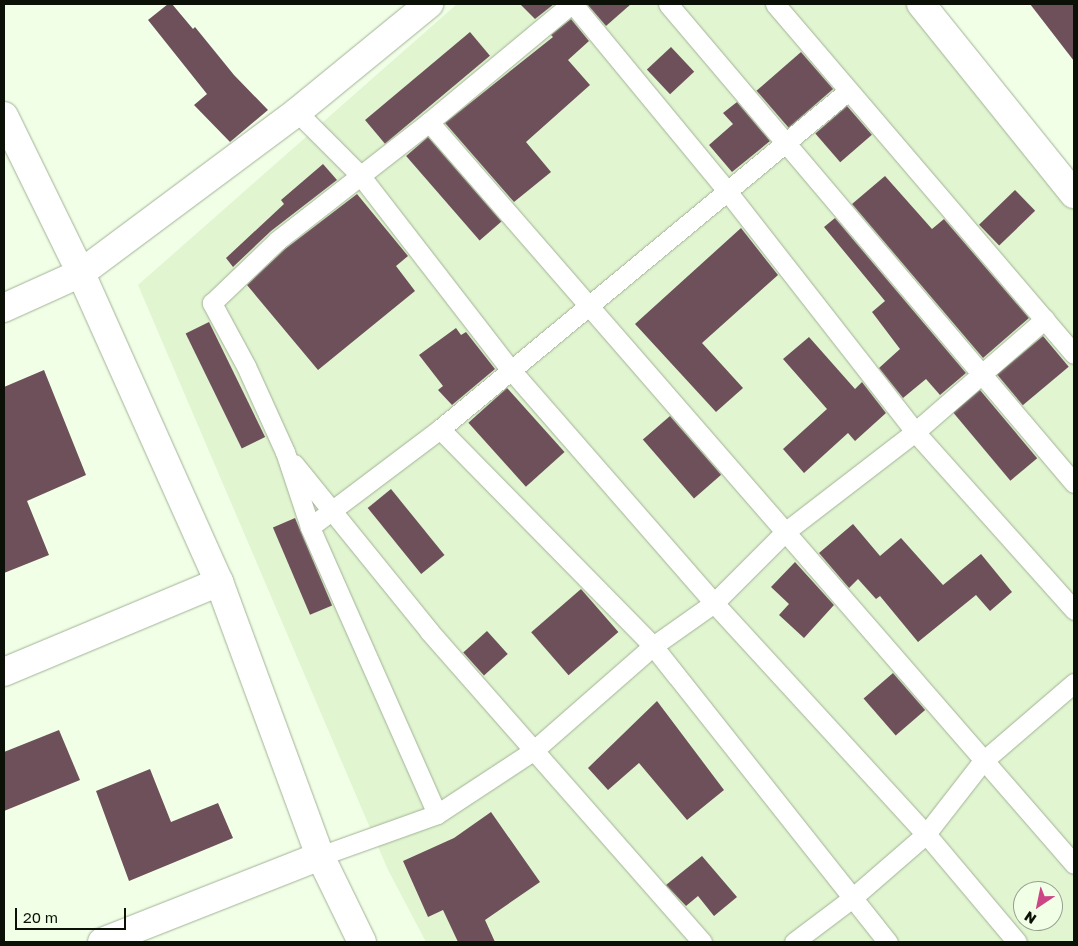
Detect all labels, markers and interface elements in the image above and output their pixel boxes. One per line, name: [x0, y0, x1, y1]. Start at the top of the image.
north arrow: [1013, 881, 1063, 931]
scale bar: [18, 898, 129, 930]
text: 20 m: [23, 908, 58, 926]
text: N: [1021, 908, 1039, 928]

